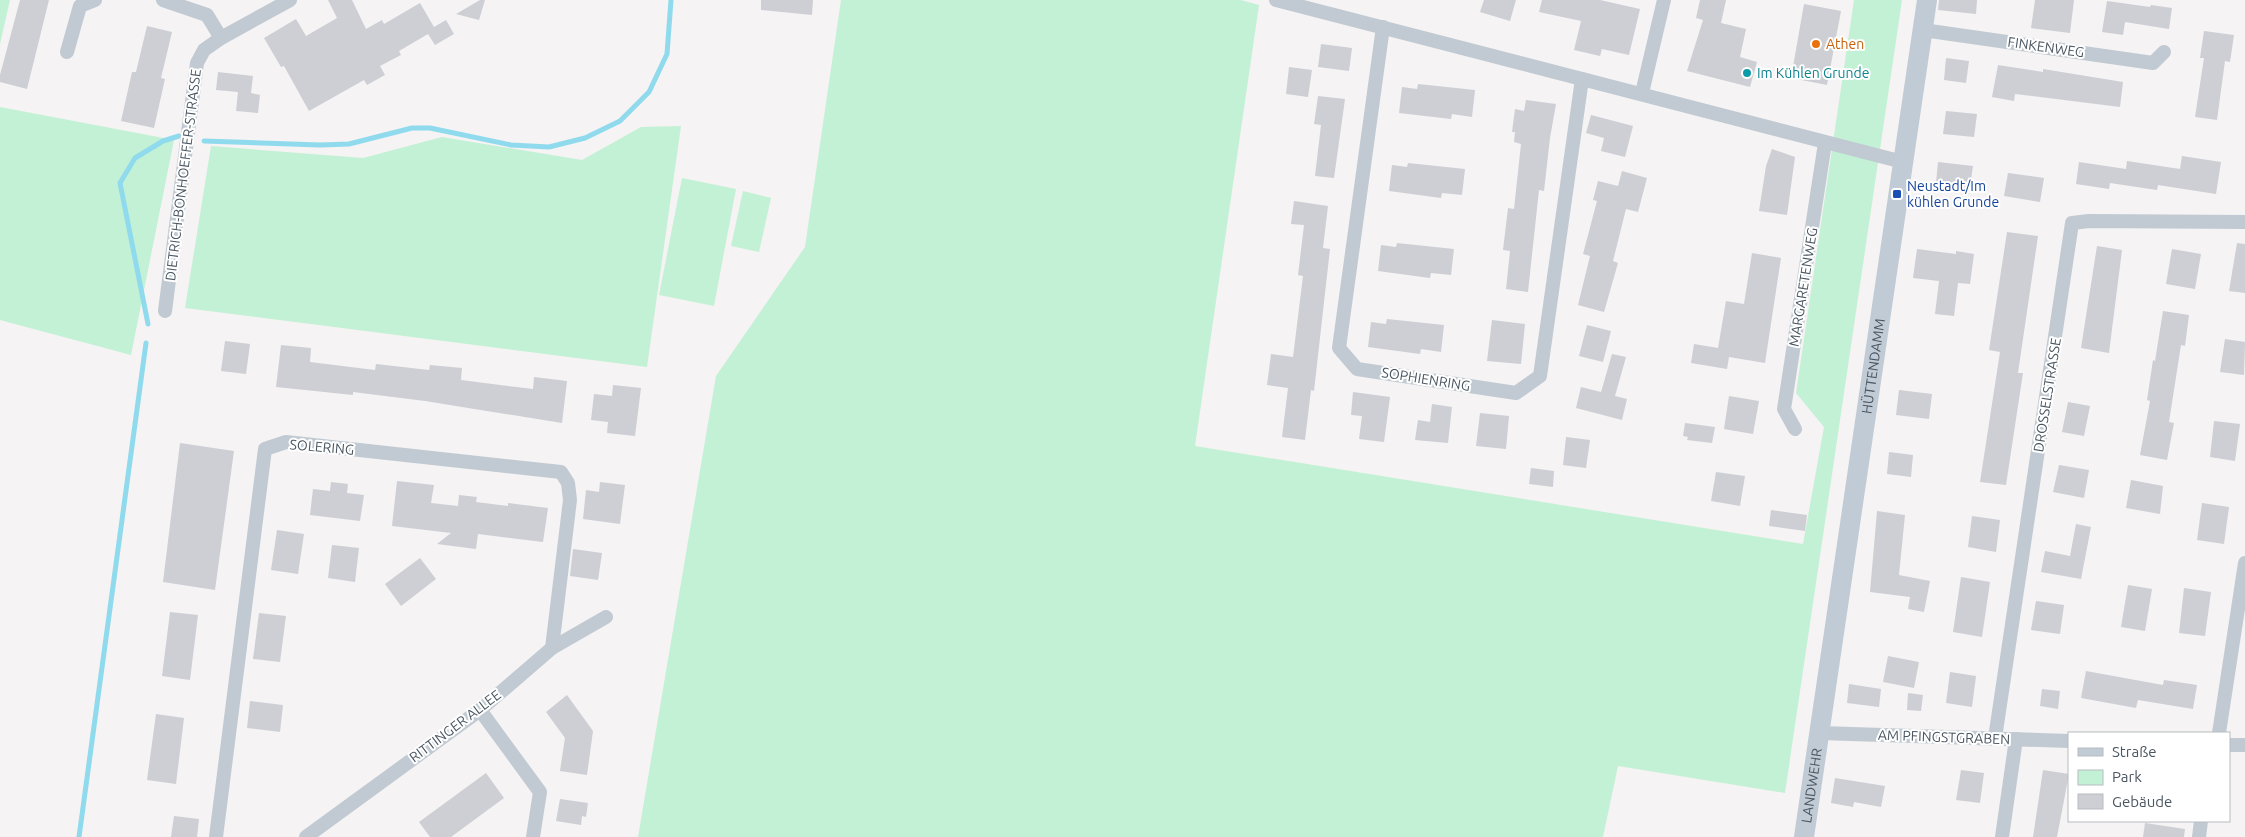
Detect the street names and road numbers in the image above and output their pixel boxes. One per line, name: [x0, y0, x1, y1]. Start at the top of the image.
street label: FINKENWEG: [2007, 34, 2085, 60]
street label: DIETRICH-BONHOEFFER-STRASSE: [162, 68, 204, 282]
street label: MARGARETENWEG: [1786, 226, 1820, 348]
street label: HÜTTENDAMM: [1858, 317, 1888, 415]
street label: DROSSELSTRASSE: [2030, 337, 2064, 453]
street label: SOPHIENRING: [1381, 364, 1471, 394]
street label: SOLERING: [289, 436, 355, 458]
street label: RITTINGER ALLEE: [406, 686, 504, 765]
street label: AM PFINGSTGRABEN: [1878, 727, 2010, 747]
street label: LANDWEHR: [1798, 747, 1825, 824]

